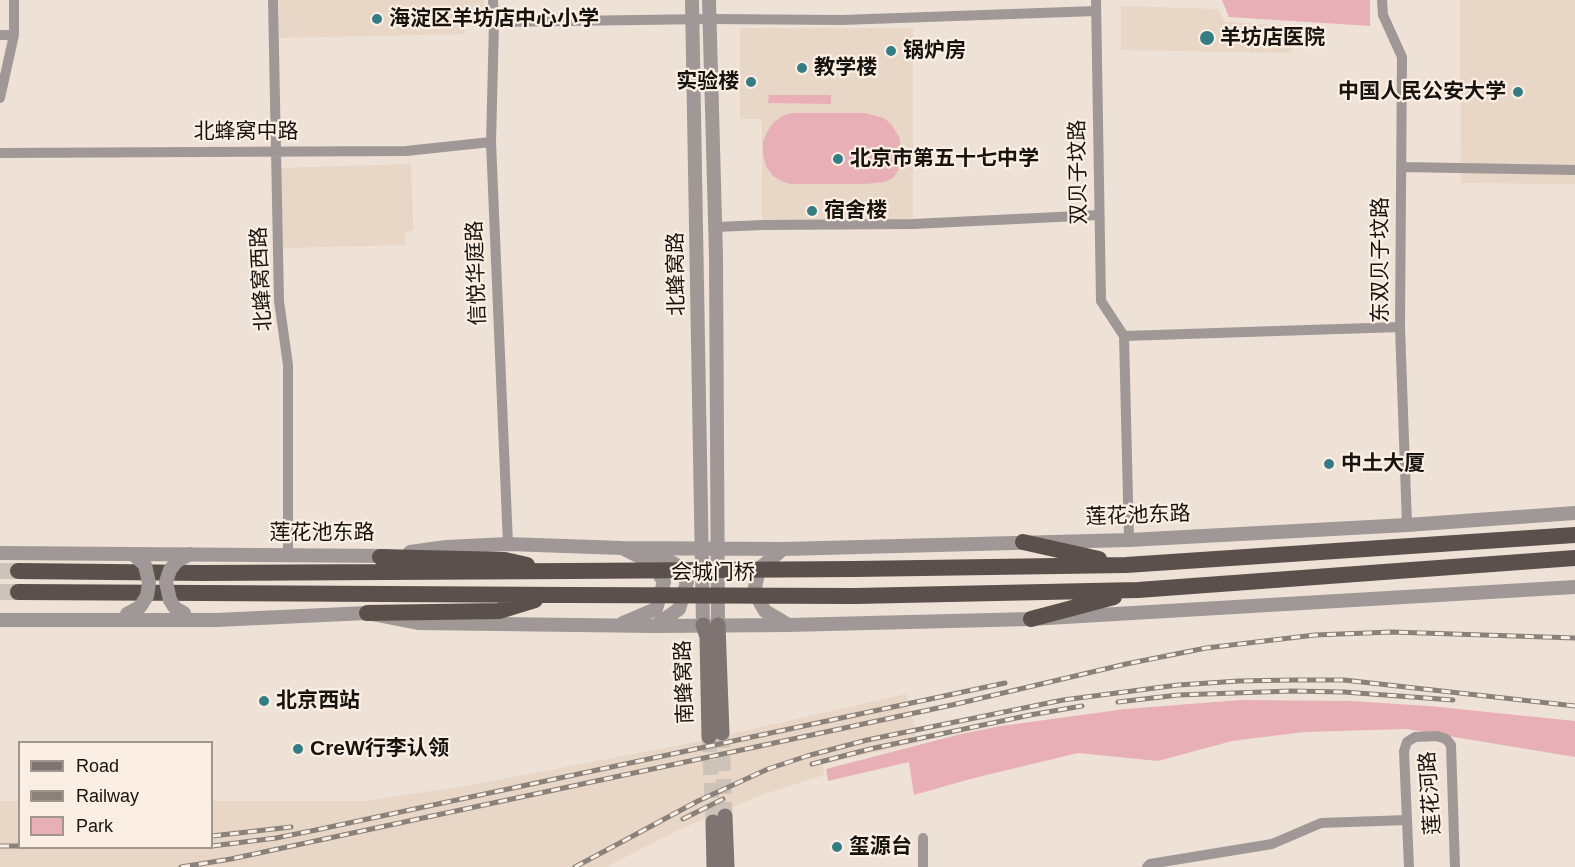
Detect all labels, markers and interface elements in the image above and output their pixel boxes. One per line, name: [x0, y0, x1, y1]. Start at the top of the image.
place label: 海淀区羊坊店中心小学: [389, 6, 599, 32]
marker: 海淀区羊坊店中心小学: [370, 12, 384, 26]
place label: 羊坊店医院: [1220, 25, 1325, 51]
marker: 羊坊店医院: [1198, 29, 1216, 47]
place label: 锅炉房: [903, 38, 966, 64]
marker: 锅炉房: [884, 44, 898, 58]
place label: 教学楼: [814, 55, 877, 81]
marker: 教学楼: [795, 61, 809, 75]
place label: 实验楼: [676, 69, 739, 95]
marker: 实验楼: [744, 75, 758, 89]
place label: 中国人民公安大学: [1338, 79, 1506, 105]
marker: 中国人民公安大学: [1511, 85, 1525, 99]
street label: 北蜂窝中路: [194, 119, 298, 145]
street label: 双贝子坟路: [1065, 119, 1093, 225]
place label: 北京市第五十七中学: [850, 146, 1039, 172]
marker: 北京市第五十七中学: [831, 152, 845, 166]
street label: 东双贝子坟路: [1368, 197, 1394, 323]
place label: 宿舍楼: [824, 198, 887, 224]
marker: 宿舍楼: [805, 204, 819, 218]
street label: 信悦华庭路: [463, 220, 491, 326]
street label: 北蜂窝西路: [247, 226, 277, 332]
street label: 北蜂窝路: [664, 232, 690, 316]
place label: 中土大厦: [1341, 451, 1425, 477]
marker: 中土大厦: [1322, 457, 1336, 471]
street label: 莲花池东路: [1085, 502, 1191, 530]
street label: 莲花池东路: [270, 520, 374, 546]
street label: 会城门桥: [671, 560, 755, 586]
street label: 南蜂窝路: [671, 640, 699, 724]
place label: 北京西站: [276, 688, 360, 714]
marker: 北京西站: [257, 694, 271, 708]
place label: CreW行李认领: [310, 736, 449, 762]
legend: [18, 741, 213, 849]
marker: CreW行李认领: [291, 742, 305, 756]
street label: 莲花河路: [1416, 750, 1446, 836]
text: Road: [76, 756, 119, 776]
text: Railway: [76, 786, 139, 806]
text: Park: [76, 816, 113, 836]
place label: 玺源台: [849, 834, 912, 860]
marker: 玺源台: [830, 840, 844, 854]

